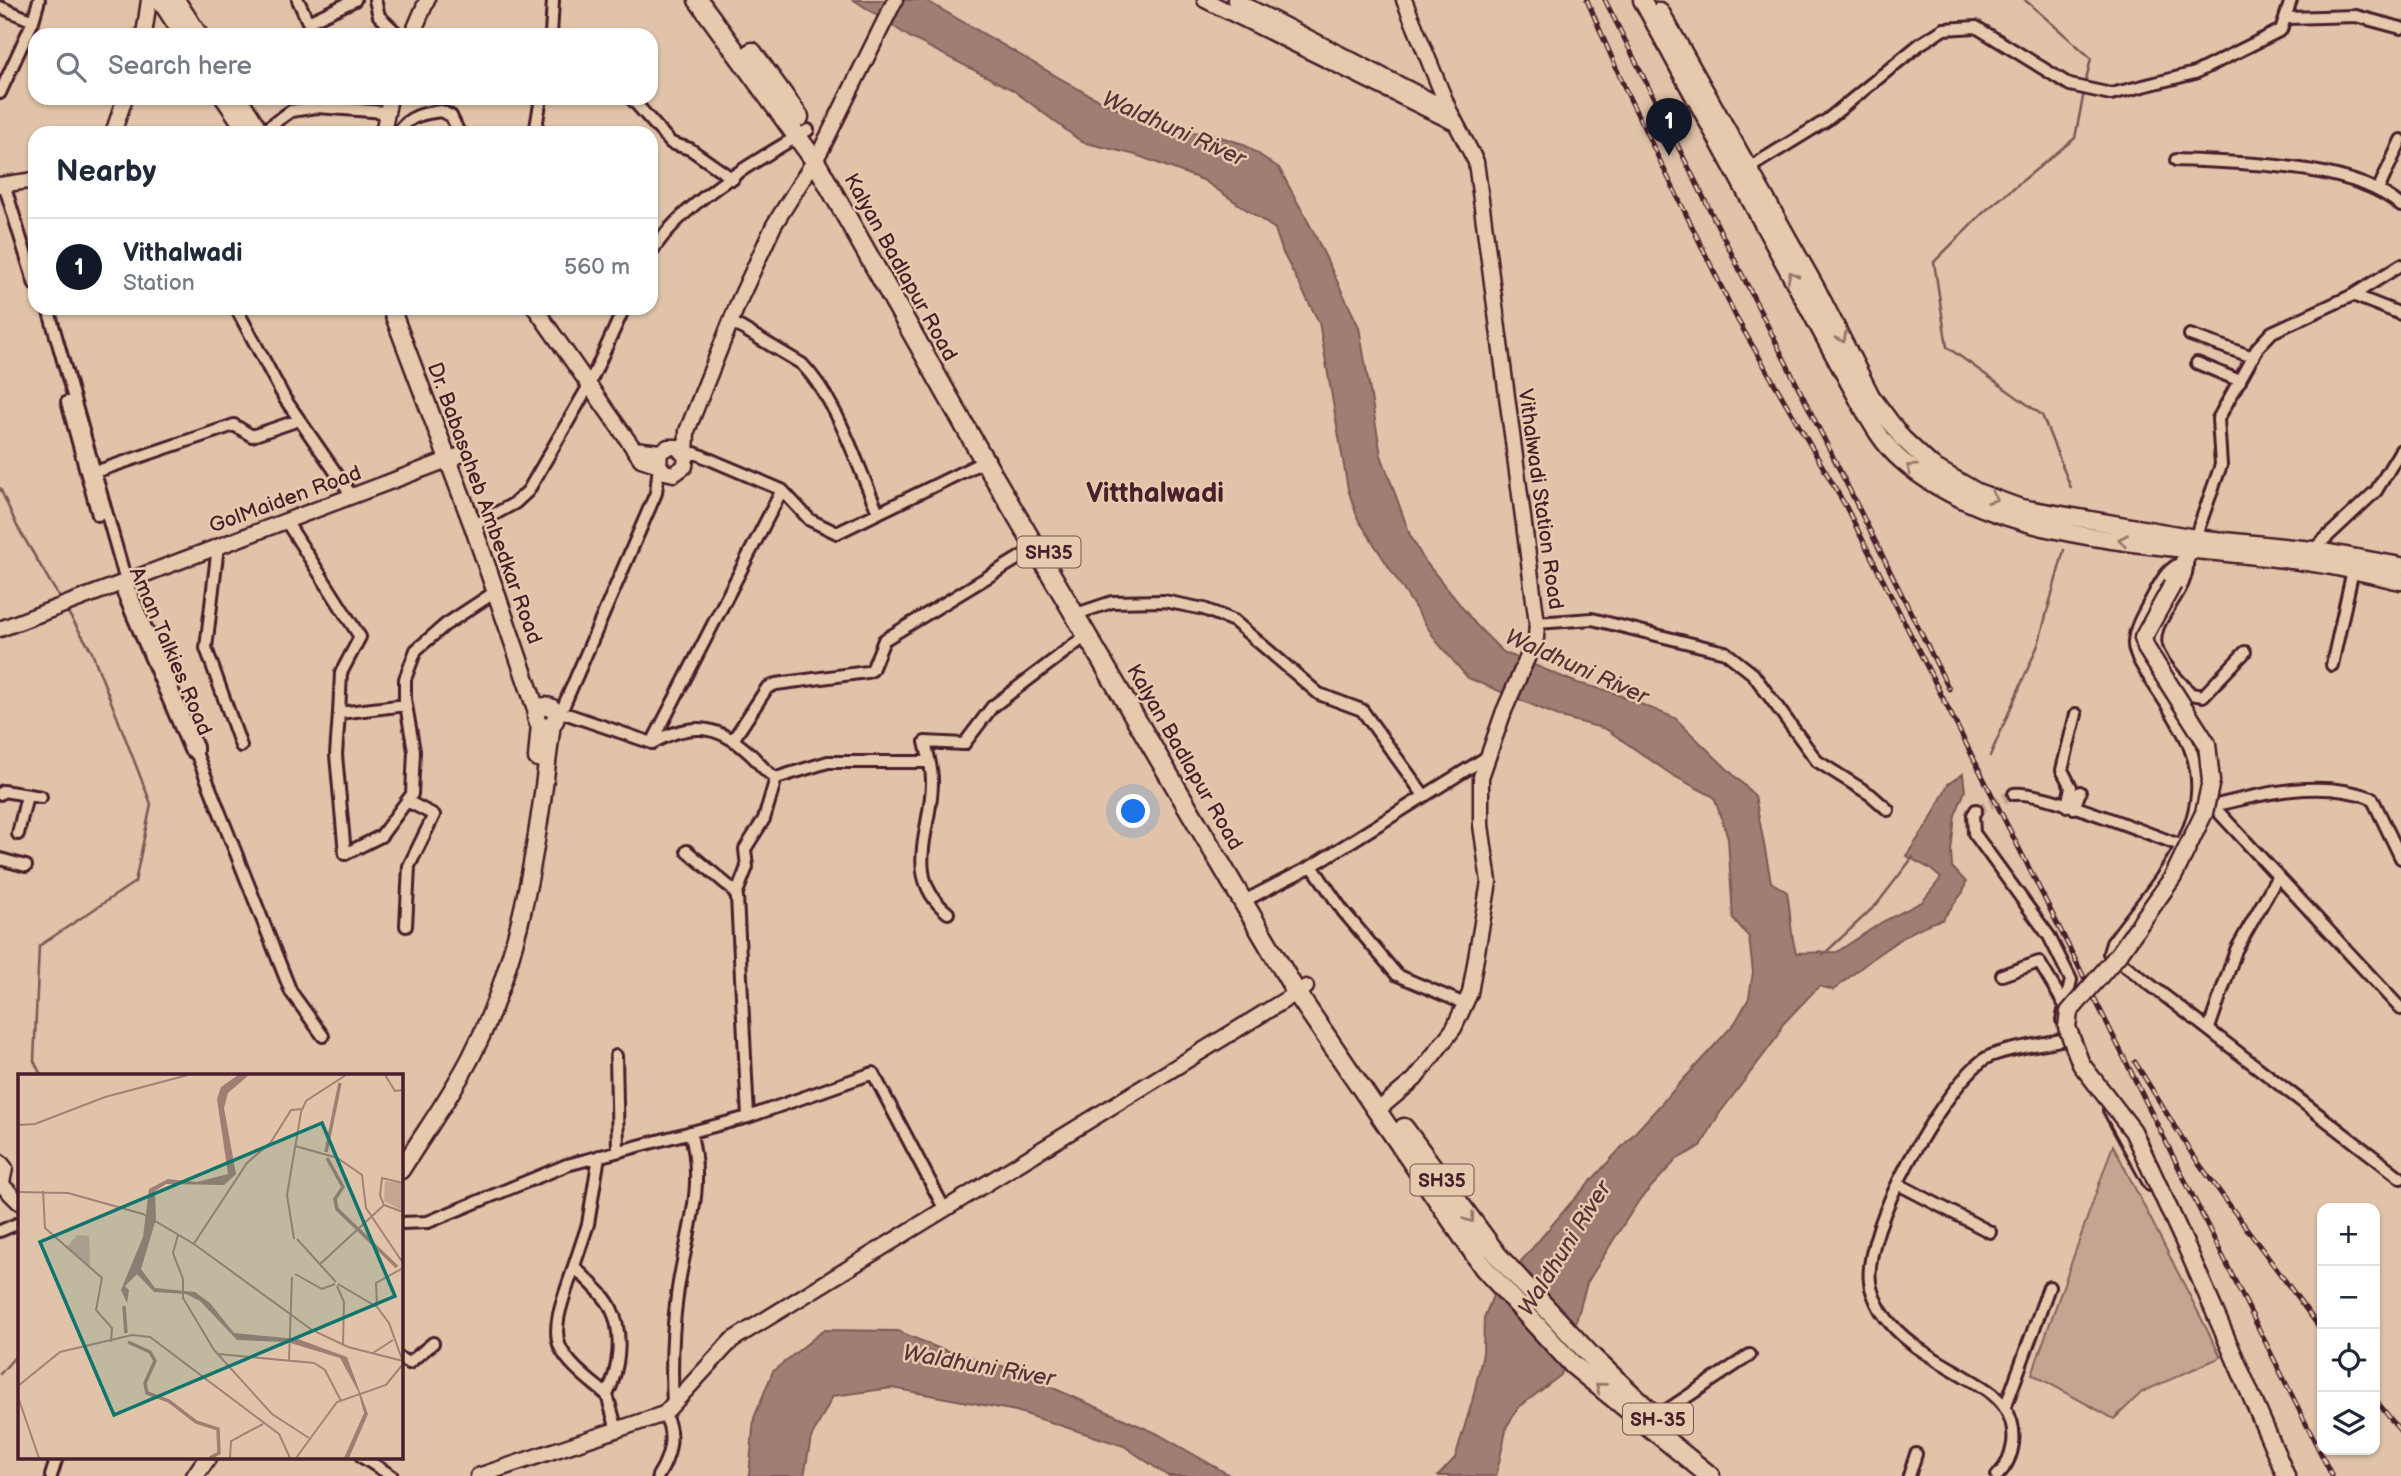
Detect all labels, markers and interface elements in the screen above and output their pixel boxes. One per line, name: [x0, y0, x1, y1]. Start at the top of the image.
search box: [28, 28, 658, 105]
icon: search: [52, 48, 90, 86]
text: Search here: [108, 51, 252, 82]
water label: Waldhuni River: [1098, 85, 1251, 174]
pin: 1: [1646, 98, 1692, 156]
text: Nearby: [56, 154, 156, 190]
street label: Kalyan Badlapur Road: [839, 169, 963, 365]
text: Vithalwadi: [123, 238, 243, 269]
text: 1: [74, 253, 84, 281]
text: 560 m: [564, 253, 630, 281]
text: Station: [123, 269, 195, 297]
one-way arrow: [1786, 271, 1800, 283]
one-way arrow: [1834, 331, 1847, 343]
street label: Dr. Babasaheb Ambedkar Road: [422, 359, 547, 647]
street label: Vithalwadi Station Road: [1513, 387, 1568, 611]
street label: GolMaiden Road: [206, 460, 365, 539]
one-way arrow: [1906, 463, 1918, 476]
district label: Vitthalwadi: [1086, 477, 1224, 510]
one-way arrow: [1987, 490, 1999, 504]
one-way arrow: [2117, 534, 2129, 549]
road number: SH35: [1018, 537, 1080, 568]
street label: Aman Talkies Road: [124, 563, 217, 739]
water label: Waldhuni River: [1501, 623, 1654, 712]
street label: Kalyan Badlapur Road: [1121, 660, 1248, 855]
your location: [1116, 794, 1150, 828]
inset map: [18, 1074, 402, 1458]
road number: SH35: [1410, 1164, 1474, 1196]
water label: Waldhuni River: [1512, 1174, 1618, 1321]
map controls: [2317, 1203, 2380, 1455]
button: +: [2317, 1203, 2380, 1266]
one-way arrow: [1462, 1210, 1475, 1223]
button: −: [2317, 1266, 2380, 1329]
button: locate: [2317, 1329, 2380, 1392]
water label: Waldhuni River: [901, 1339, 1059, 1393]
one-way arrow: [1596, 1382, 1608, 1395]
button: layers: [2317, 1392, 2380, 1455]
road number: SH-35: [1623, 1404, 1693, 1434]

